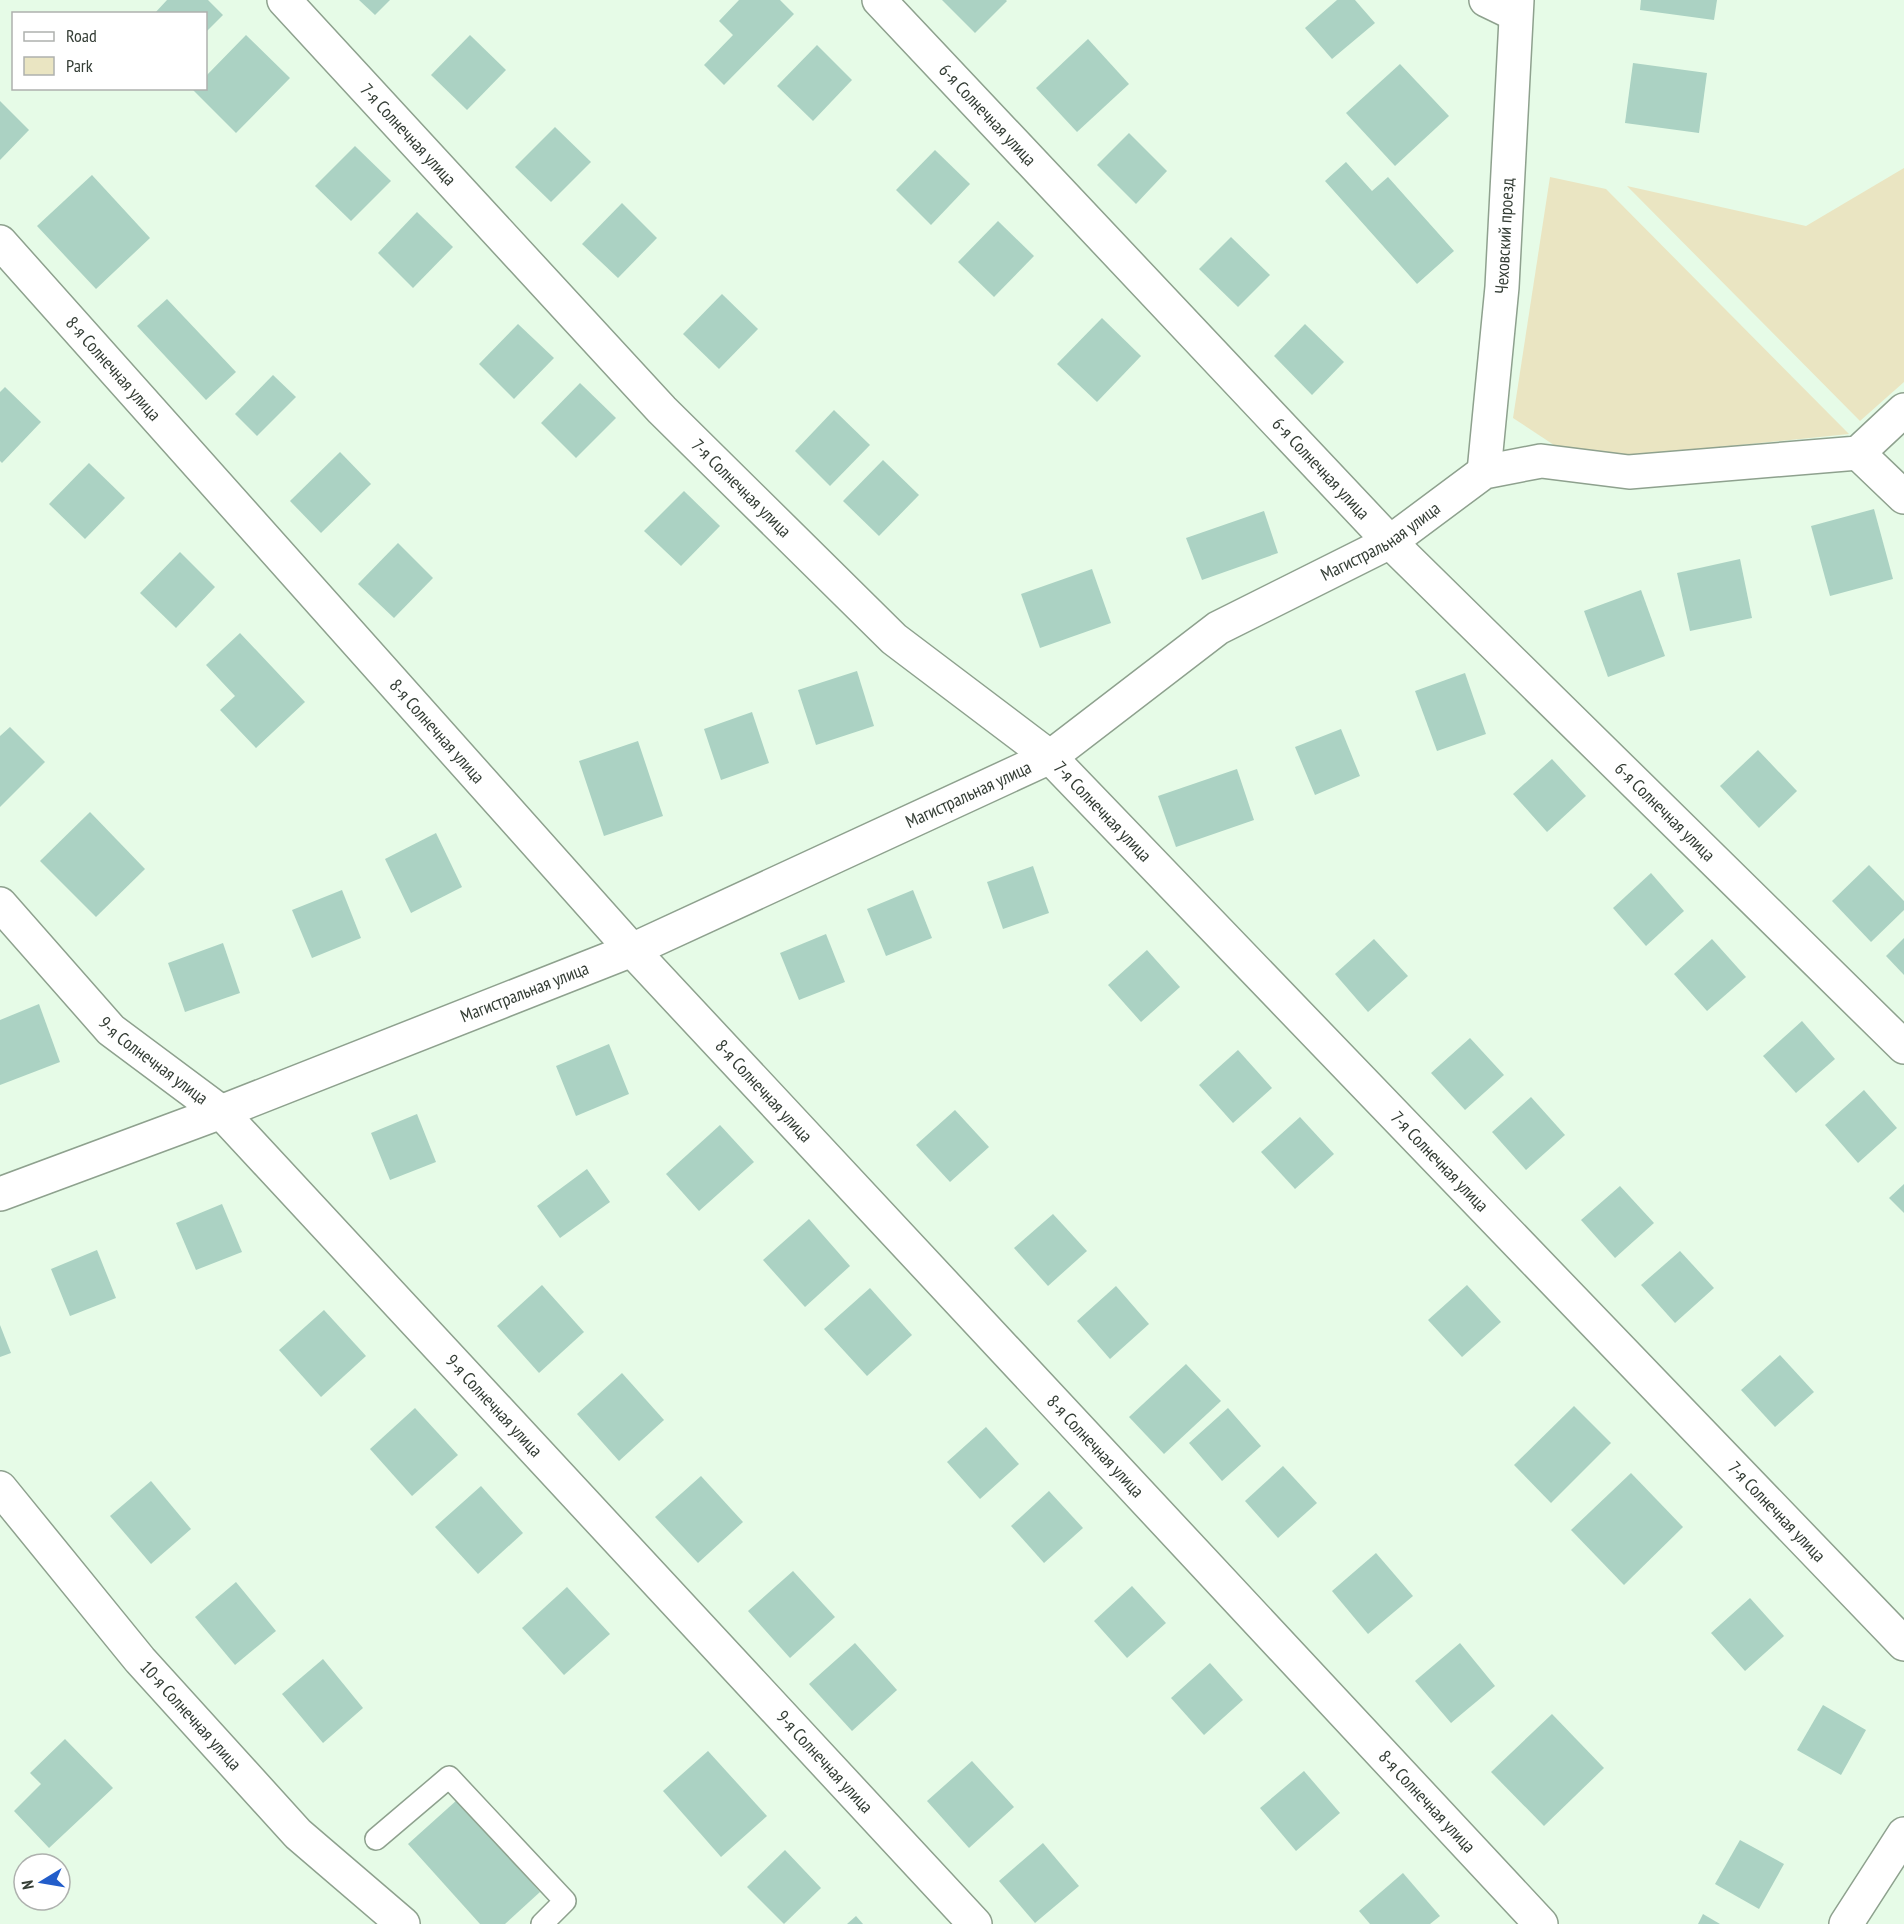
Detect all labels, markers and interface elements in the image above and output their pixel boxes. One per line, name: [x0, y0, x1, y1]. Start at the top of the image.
legend: [12, 12, 207, 90]
text: Road: [66, 24, 97, 47]
text: Park: [66, 54, 93, 77]
street label: 6-я Солнечная улица: [934, 59, 1041, 171]
street label: 7-я Солнечная улица: [356, 78, 461, 190]
street label: Чеховский проезд: [1489, 177, 1519, 295]
street label: 8-я Солнечная улица: [61, 312, 166, 425]
street label: 6-я Солнечная улица: [1267, 412, 1375, 524]
street label: 7-я Солнечная улица: [687, 434, 796, 542]
street label: Магистральная улица: [1317, 497, 1445, 586]
street label: 8-я Солнечная улица: [385, 674, 490, 788]
street label: Магистральная улица: [902, 755, 1035, 833]
street label: 7-я Солнечная улица: [1049, 756, 1157, 866]
street label: 6-я Солнечная улица: [1610, 757, 1720, 866]
street label: Магистральная улица: [457, 956, 592, 1027]
street label: 9-я Солнечная улица: [94, 1012, 213, 1109]
street label: 8-я Солнечная улица: [711, 1035, 817, 1147]
street label: 7-я Солнечная улица: [1386, 1106, 1494, 1217]
street label: 9-я Солнечная улица: [441, 1349, 548, 1462]
street label: 8-я Солнечная улица: [1042, 1390, 1149, 1502]
street label: 7-я Солнечная улица: [1723, 1456, 1831, 1567]
street label: 10-я Солнечная улица: [135, 1656, 247, 1775]
street label: 9-я Солнечная улица: [771, 1705, 878, 1818]
street label: 8-я Солнечная улица: [1374, 1745, 1481, 1857]
north arrow: [12, 1852, 72, 1912]
text: N: [17, 1879, 38, 1891]

